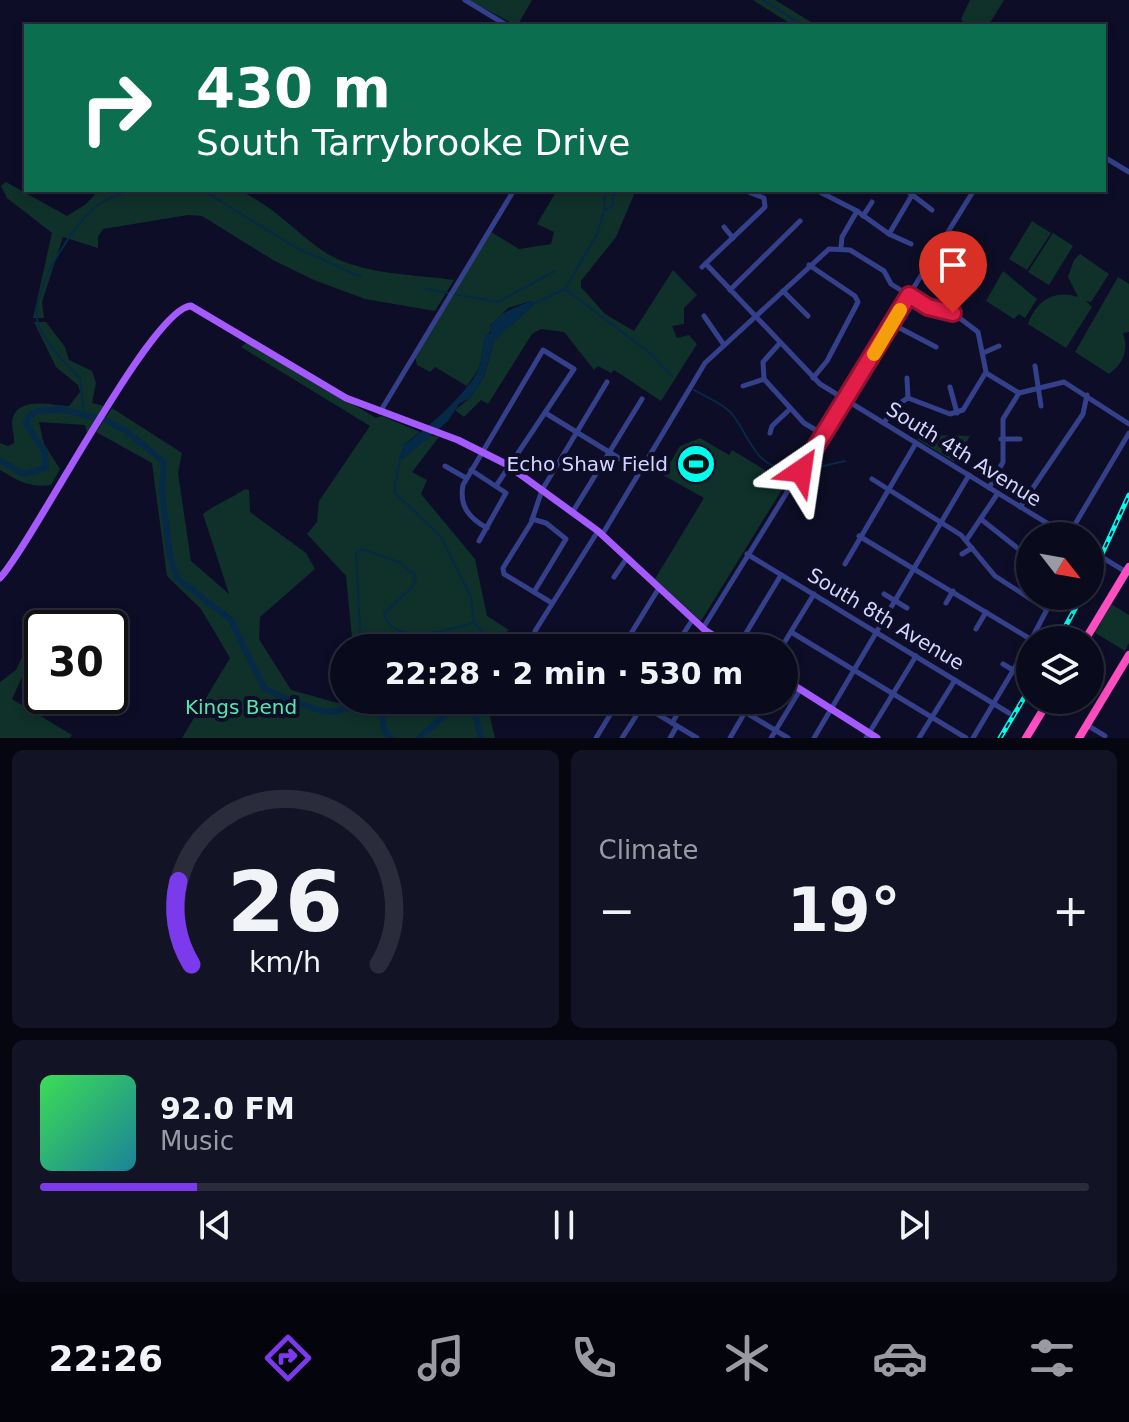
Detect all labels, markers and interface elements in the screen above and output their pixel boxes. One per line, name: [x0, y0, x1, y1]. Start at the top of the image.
text: 430 m: [196, 55, 391, 120]
icon: right: [64, 56, 168, 160]
text: South Tarrybrooke Drive: [196, 122, 630, 163]
pin: [919, 231, 987, 313]
icon: arrive: [931, 243, 975, 287]
street label: South 4th Avenue: [882, 397, 1046, 511]
position arrow: [759, 429, 843, 513]
sports icon: Echo Shaw Field: [675, 443, 717, 485]
place label: Echo Shaw Field: [507, 452, 668, 476]
north arrow: [1016, 522, 1104, 610]
map controls: [1016, 522, 1104, 714]
street label: South 8th Avenue: [803, 563, 969, 675]
speed limit sign: 30: [24, 610, 128, 714]
button: layers: [1016, 626, 1104, 714]
text: 22:28 · 2 min · 530 m: [385, 656, 743, 691]
park label: Kings Bend: [185, 695, 297, 719]
text: Climate: [599, 835, 699, 865]
text: 26: [227, 854, 343, 951]
text: 19°: [787, 875, 901, 945]
text: −: [599, 885, 635, 936]
text: +: [1052, 885, 1089, 936]
text: km/h: [249, 945, 321, 979]
text: 92.0 FM: [160, 1091, 295, 1126]
text: Music: [160, 1126, 234, 1156]
icon: previous: [193, 1203, 237, 1247]
icon: pause: [542, 1203, 586, 1247]
icon: next: [892, 1203, 936, 1247]
icon: directions: [260, 1330, 316, 1386]
icon: music: [413, 1330, 469, 1386]
icon: phone: [566, 1330, 622, 1386]
icon: climate: [719, 1330, 775, 1386]
icon: car: [872, 1330, 928, 1386]
icon: filters: [1024, 1330, 1080, 1386]
text: 22:26: [48, 1338, 163, 1379]

